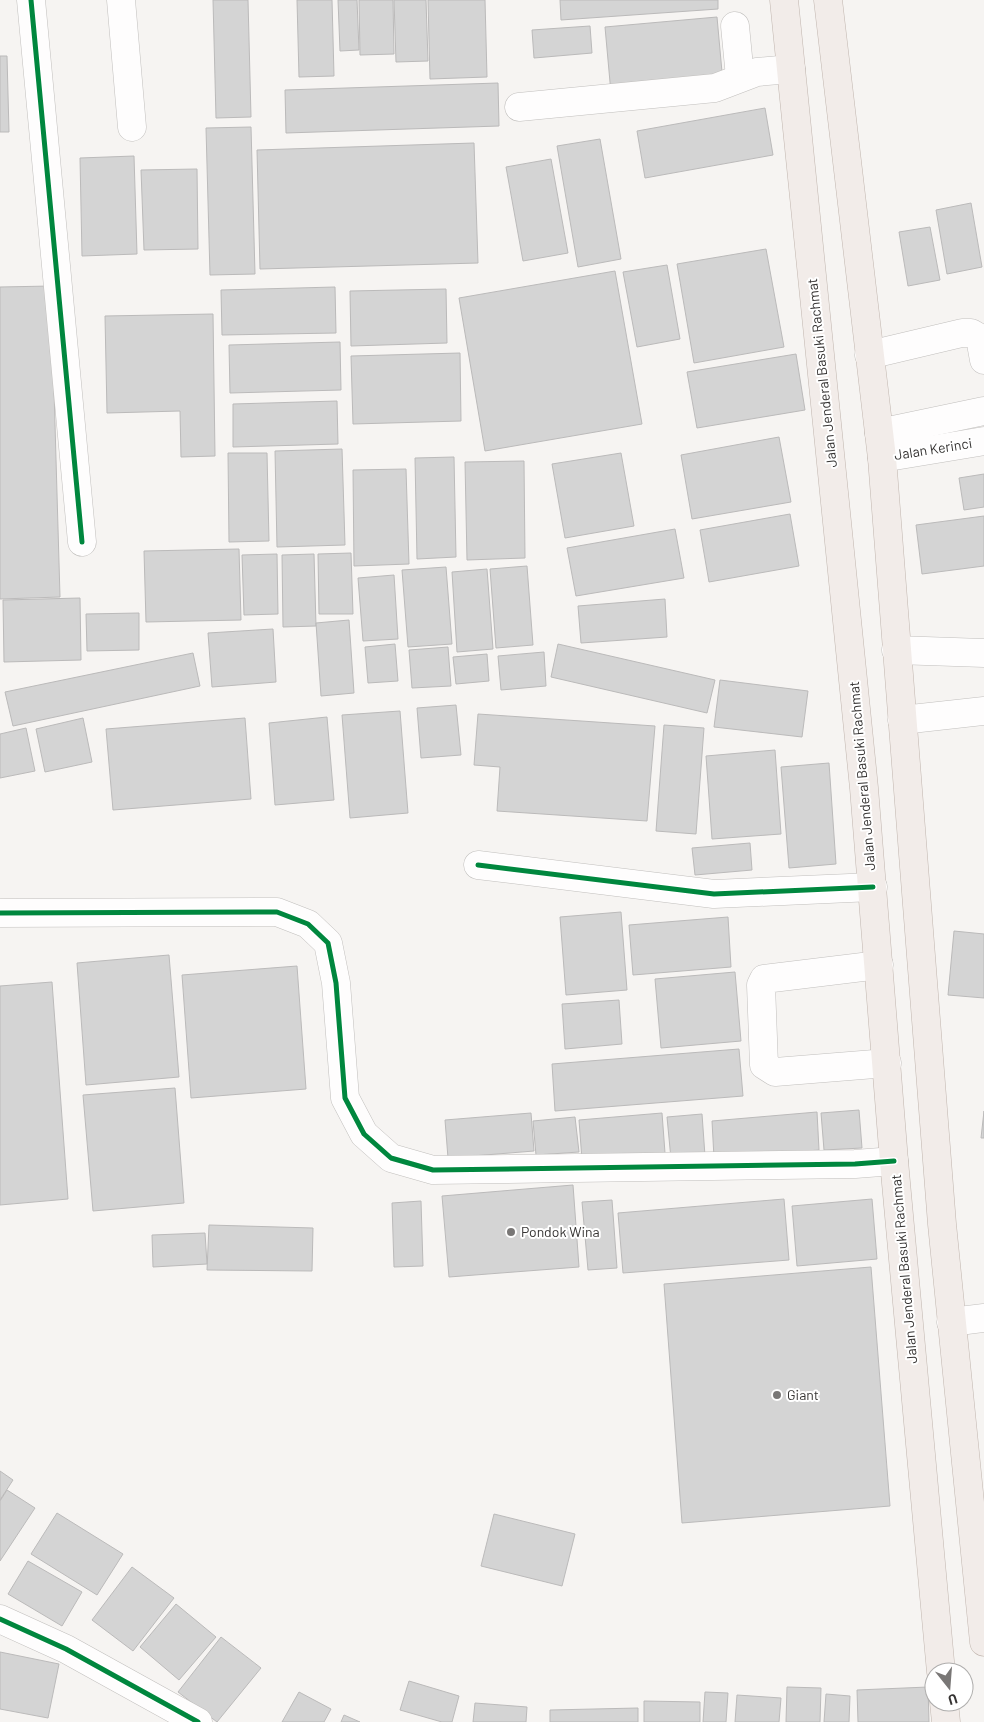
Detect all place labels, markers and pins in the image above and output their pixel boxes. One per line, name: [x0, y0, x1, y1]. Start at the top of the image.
place label: Pondok Wina: [521, 1223, 600, 1240]
marker: Pondok Wina: [505, 1226, 517, 1238]
place label: Giant: [787, 1386, 819, 1403]
marker: Giant: [771, 1389, 783, 1401]

